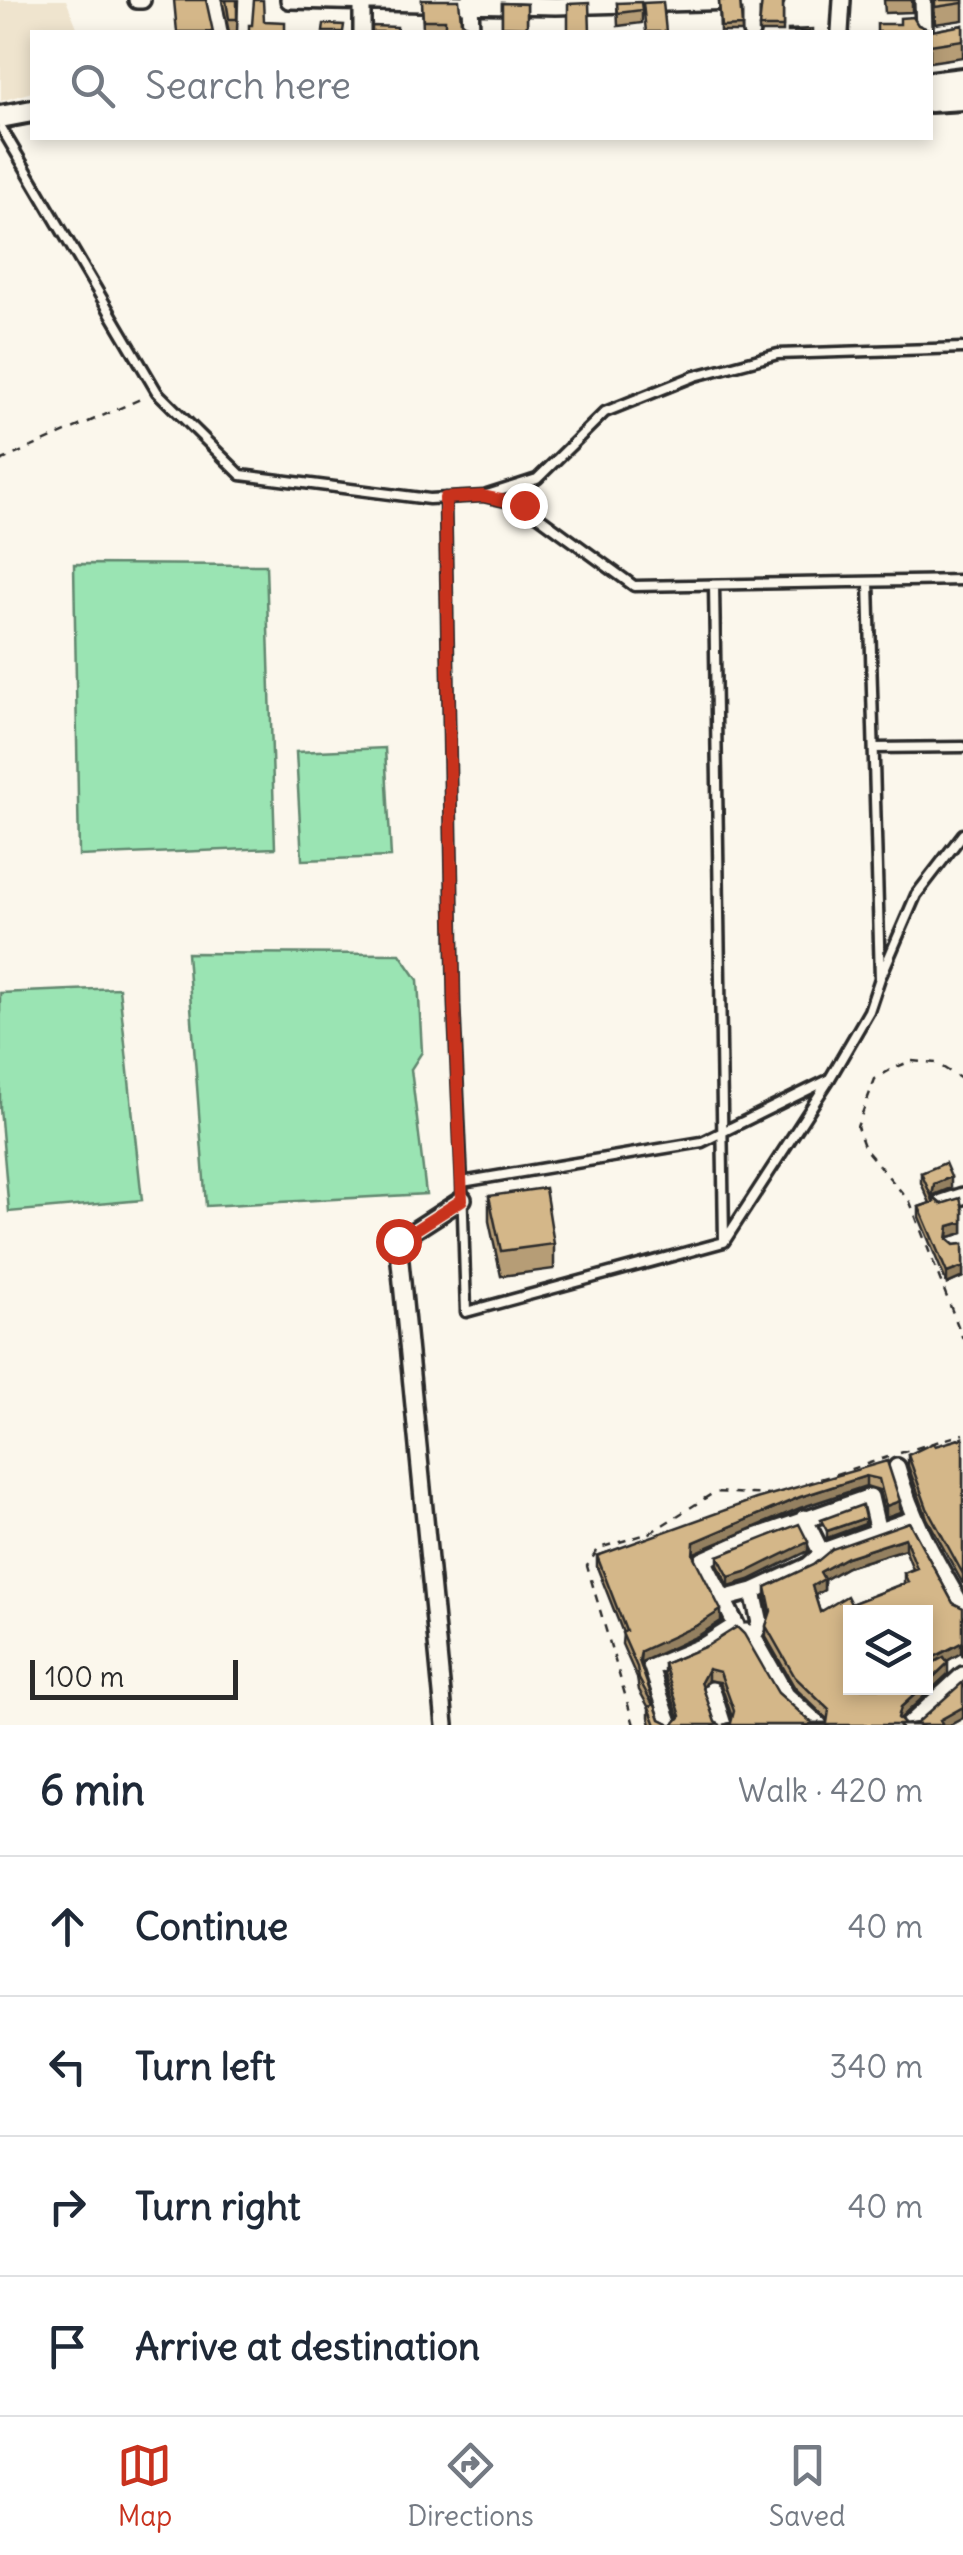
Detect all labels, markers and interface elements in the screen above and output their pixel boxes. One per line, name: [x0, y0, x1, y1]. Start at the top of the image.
search box: [30, 30, 933, 140]
icon: search: [65, 58, 120, 113]
text: Search here: [145, 62, 351, 109]
route end: [502, 483, 548, 529]
route start: [376, 1219, 422, 1265]
map controls: [843, 1605, 933, 1695]
button: layers: [843, 1605, 933, 1695]
scale bar: [30, 1655, 238, 1700]
text: 100 m: [45, 1659, 124, 1695]
text: 6 min: [40, 1764, 145, 1816]
text: Walk · 420 m: [738, 1770, 923, 1811]
icon: ahead: [40, 1899, 95, 1954]
text: Continue: [135, 1903, 288, 1950]
text: 40 m: [848, 1906, 923, 1947]
icon: left: [40, 2039, 95, 2094]
text: Turn left: [135, 2043, 275, 2090]
text: 340 m: [830, 2046, 923, 2087]
icon: right: [40, 2179, 95, 2234]
text: Turn right: [135, 2183, 301, 2230]
text: 40 m: [848, 2186, 923, 2227]
icon: arrive: [40, 2319, 95, 2374]
text: Arrive at destination: [135, 2323, 480, 2370]
tab: Map: [117, 2438, 172, 2534]
tab: Directions: [407, 2438, 534, 2534]
tab: Saved: [769, 2438, 846, 2534]

